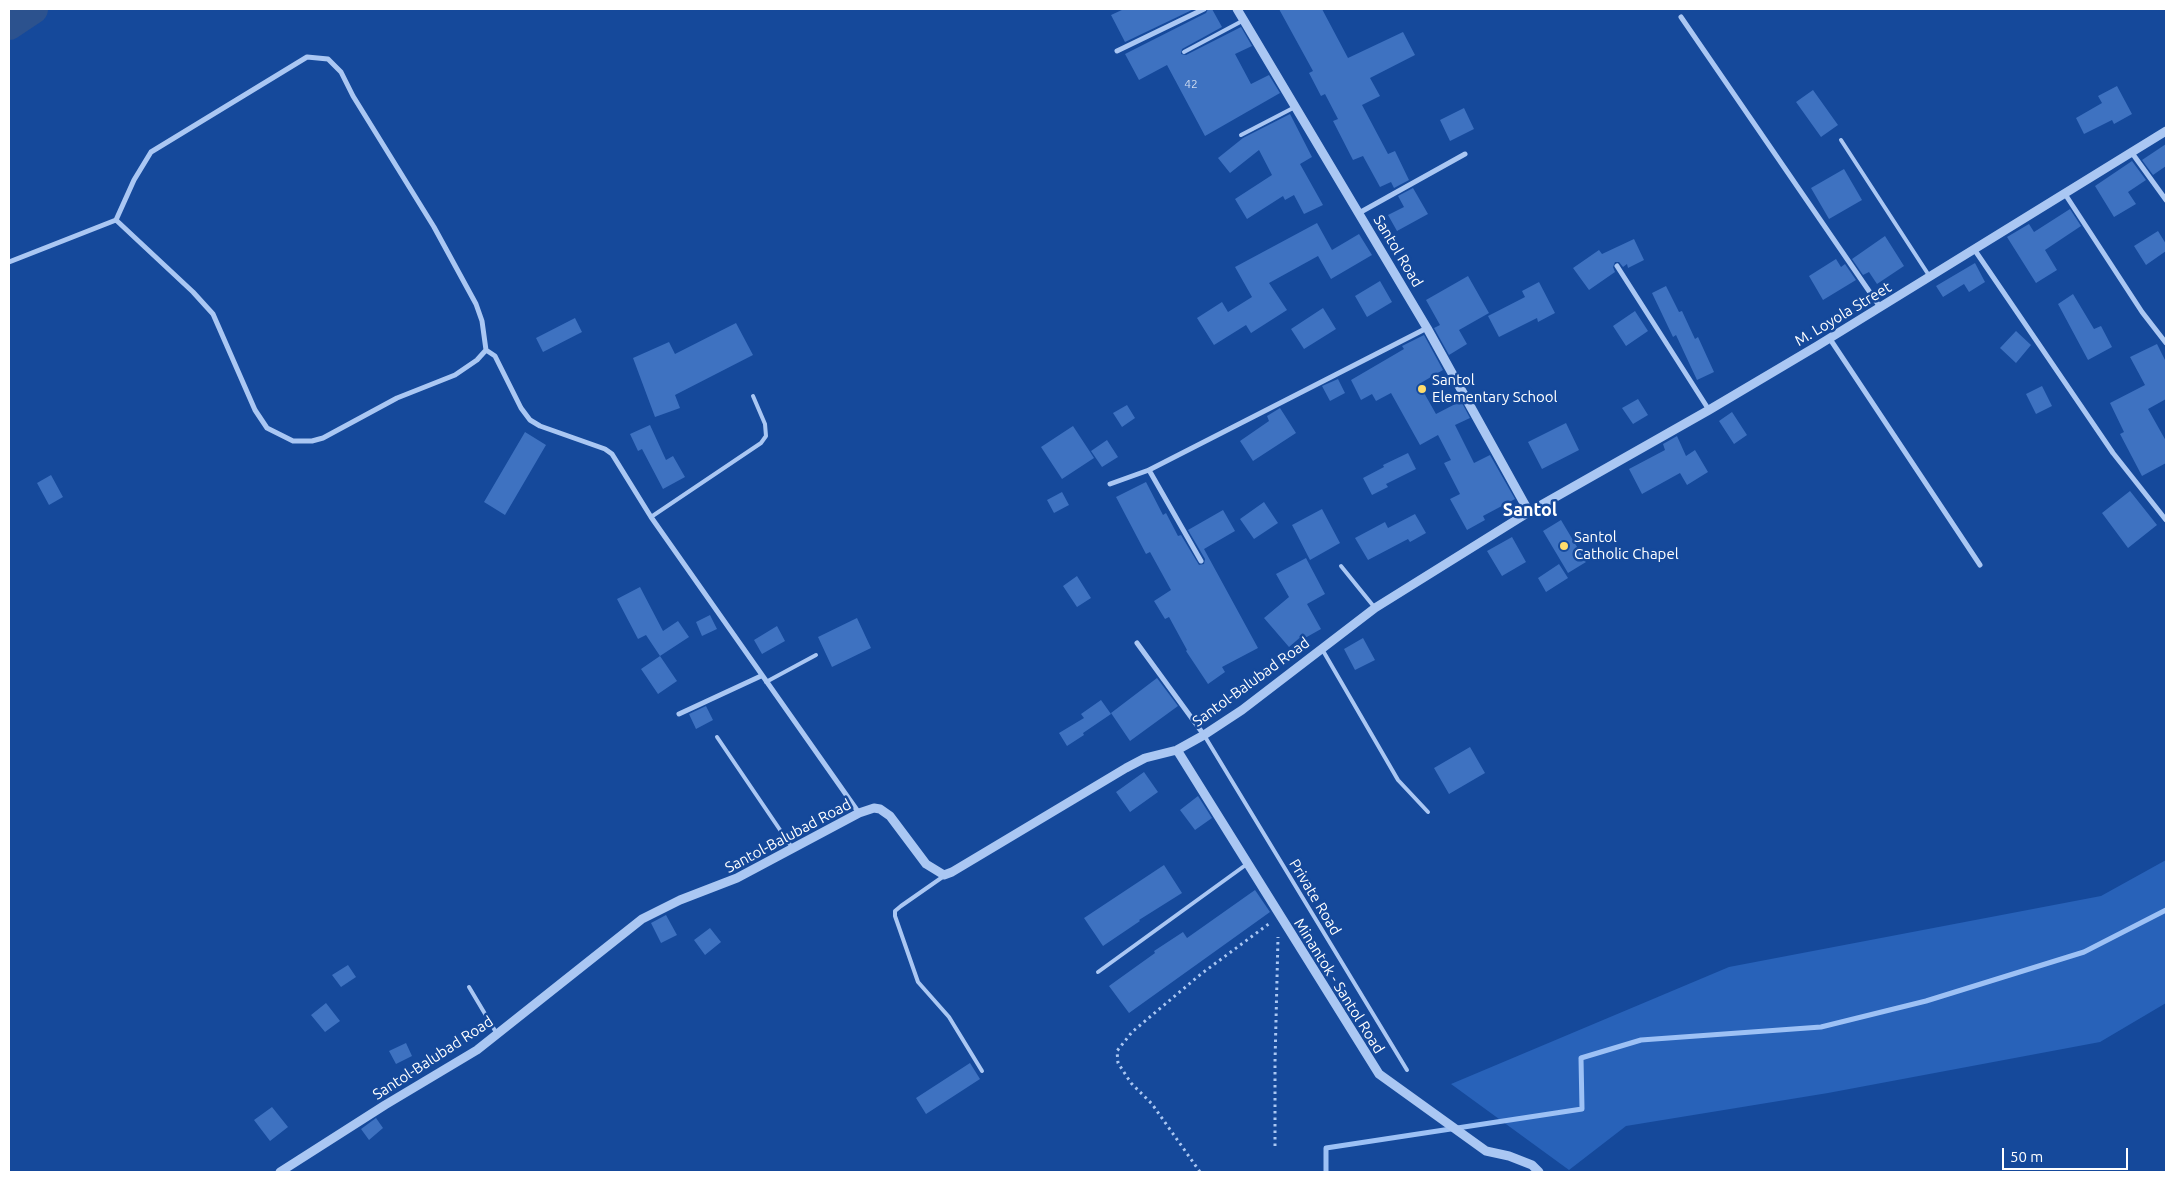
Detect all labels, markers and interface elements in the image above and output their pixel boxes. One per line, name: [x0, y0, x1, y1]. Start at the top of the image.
house number: 42: [1184, 77, 1198, 91]
street label: Santol Road: [1369, 212, 1427, 290]
street label: M. Loyola Street: [1791, 278, 1895, 350]
place label: Santol Elementary School: [1432, 371, 1558, 406]
marker: Santol Elementary School: [1416, 383, 1428, 395]
district label: Santol: [1503, 499, 1557, 521]
place label: Santol Catholic Chapel: [1574, 528, 1679, 563]
marker: Santol Catholic Chapel: [1558, 540, 1570, 552]
street label: Santol-Balubad Road: [1189, 634, 1313, 730]
street label: Santol-Balubad Road: [722, 795, 854, 877]
street label: Private Road: [1285, 856, 1345, 938]
street label: Minantok - Santol Road: [1290, 915, 1388, 1057]
street label: Santol-Balubad Road: [369, 1012, 497, 1104]
scale bar: [2005, 1138, 2131, 1170]
text: 50 m: [2010, 1148, 2043, 1165]

